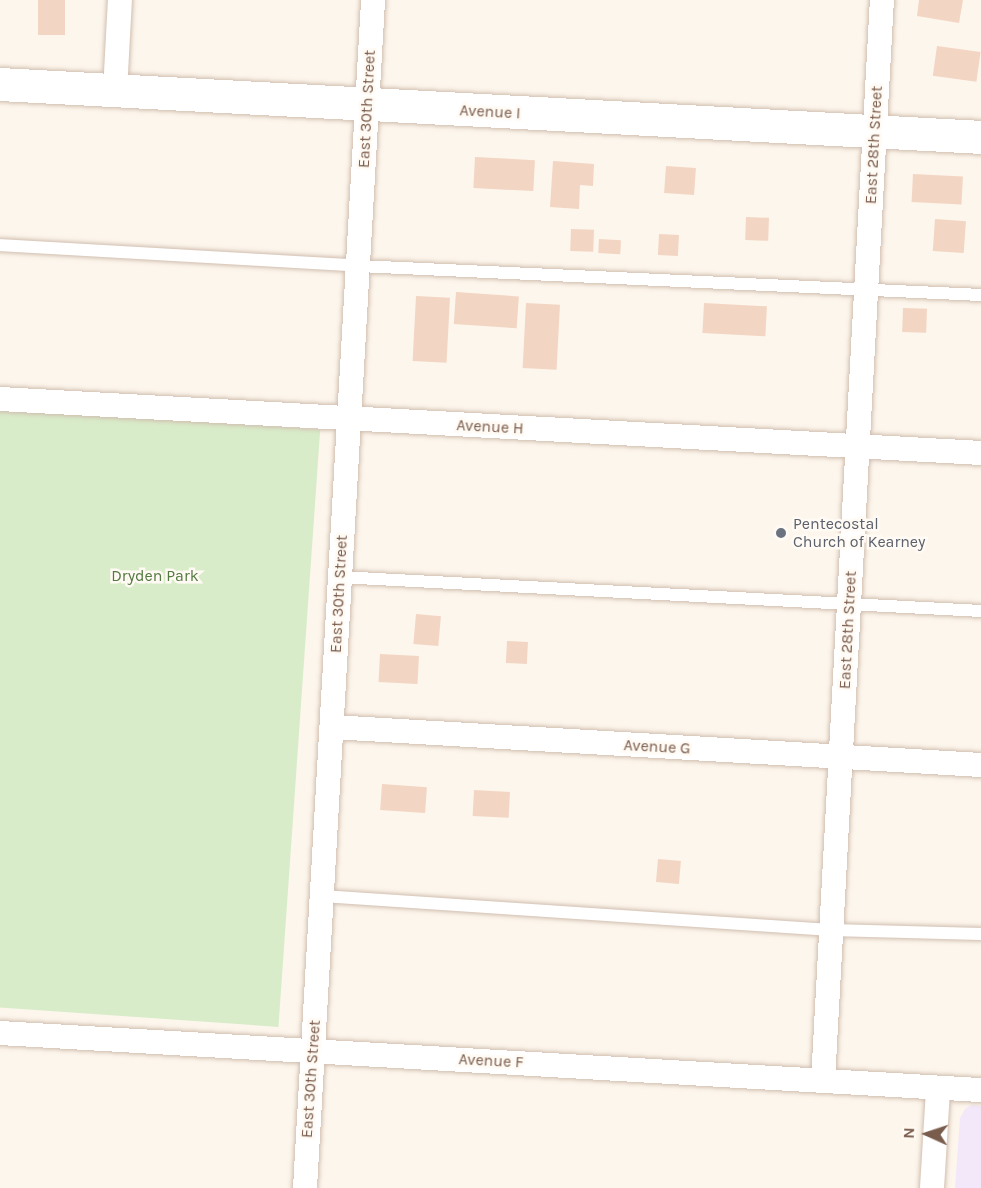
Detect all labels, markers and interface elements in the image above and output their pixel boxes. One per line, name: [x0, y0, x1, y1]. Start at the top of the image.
street label: East 30th Street: [354, 49, 380, 169]
street label: East 28th Street: [861, 85, 887, 205]
street label: Avenue I: [459, 101, 521, 123]
street label: Avenue H: [456, 416, 524, 438]
place label: Pentecostal Church of Kearney: [793, 514, 926, 552]
marker: Pentecostal Church of Kearney: [774, 526, 788, 540]
street label: East 30th Street: [326, 534, 352, 654]
park label: Dryden Park: [111, 566, 199, 586]
street label: East 28th Street: [835, 570, 861, 690]
street label: Avenue G: [623, 736, 691, 758]
street label: East 30th Street: [297, 1019, 325, 1139]
street label: Avenue F: [458, 1050, 524, 1072]
north arrow: [897, 1104, 957, 1164]
text: N: [899, 1127, 918, 1139]

